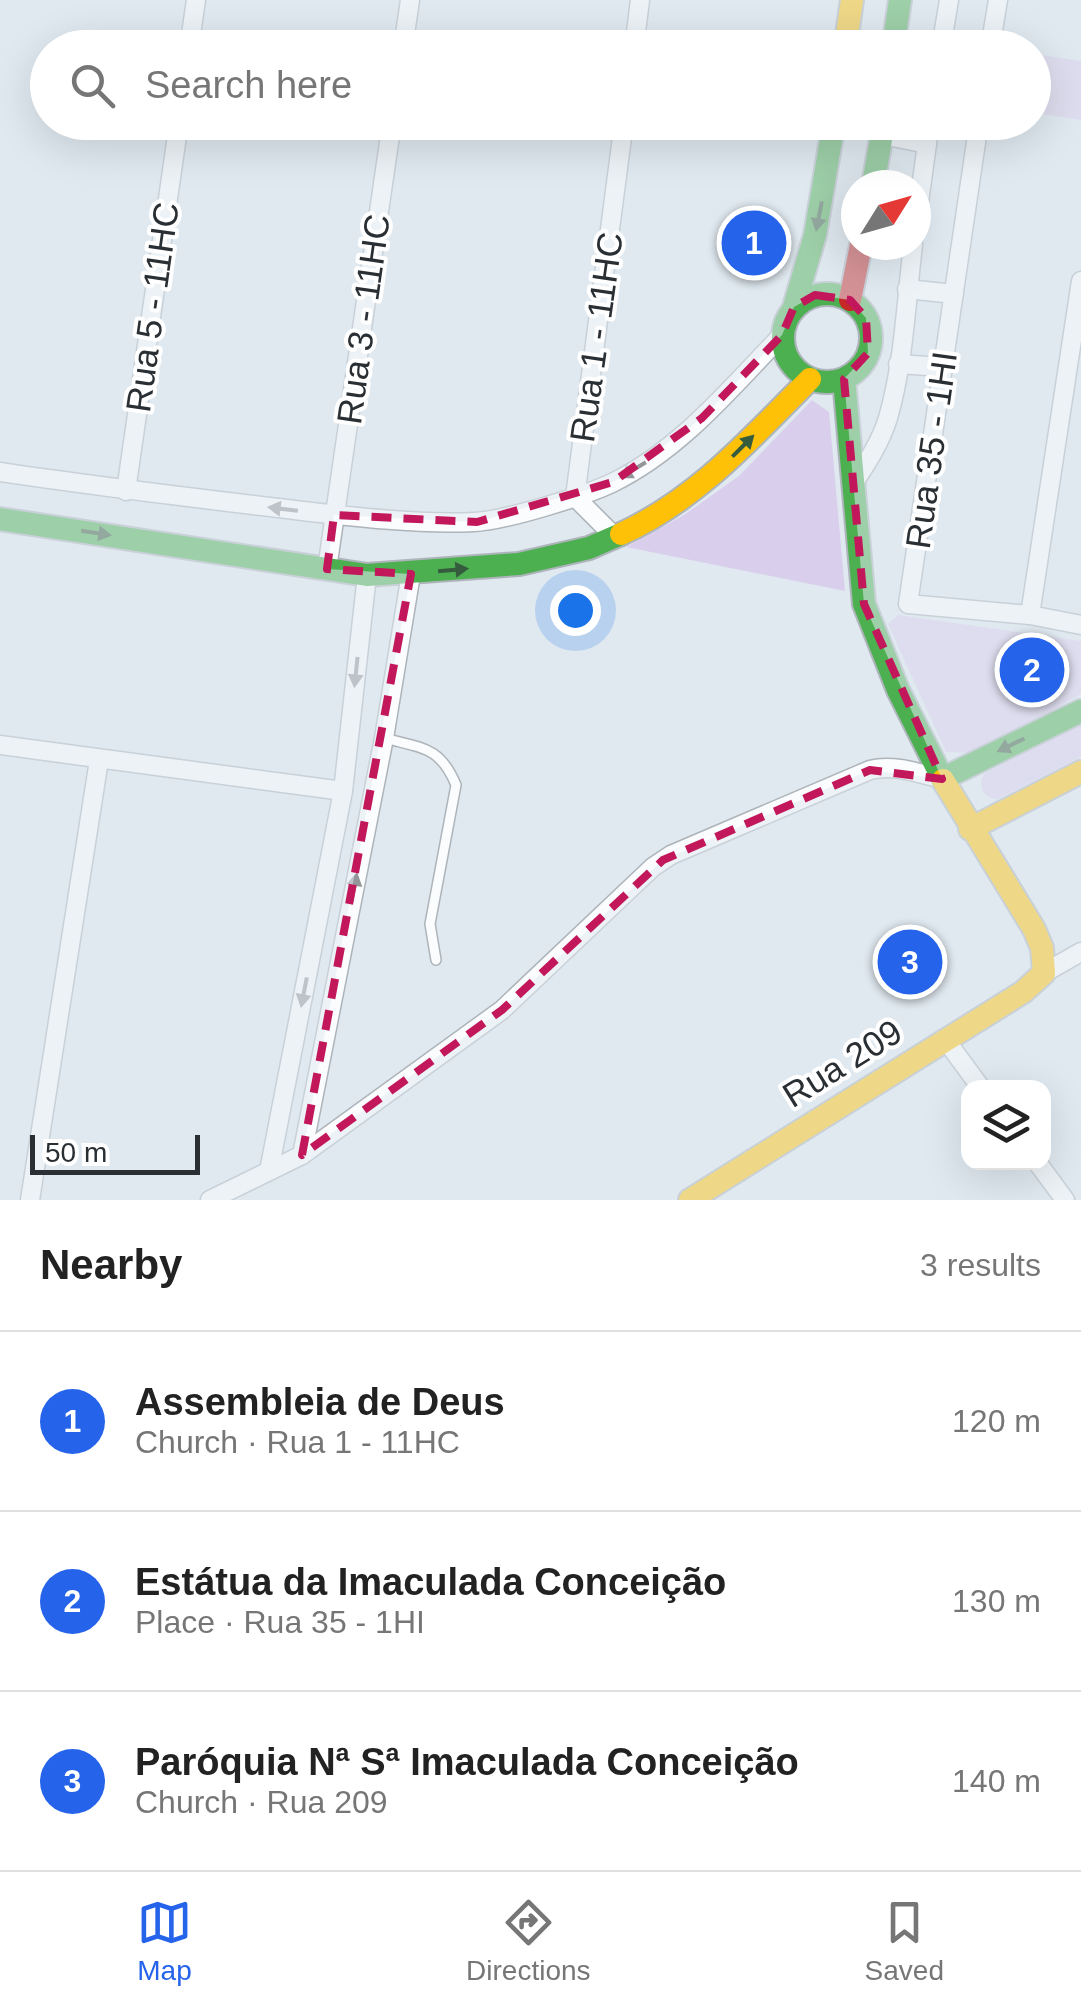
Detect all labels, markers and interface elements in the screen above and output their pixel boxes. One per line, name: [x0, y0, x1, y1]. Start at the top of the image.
search box: [30, 30, 1051, 140]
icon: search: [65, 58, 120, 113]
text: Search here: [145, 64, 352, 106]
north arrow: [841, 170, 931, 260]
street label: Rua 5 - 11HC: [118, 200, 186, 414]
one-way arrow: [810, 201, 826, 232]
pin: 1: [722, 206, 786, 280]
street label: Rua 3 - 11HC: [329, 212, 397, 426]
street label: Rua 1 - 11HC: [562, 230, 630, 444]
street label: Rua 35 - 1HI: [898, 349, 964, 551]
one-way arrow: [731, 434, 754, 458]
one-way arrow: [619, 461, 647, 478]
one-way arrow: [266, 501, 298, 517]
one-way arrow: [81, 526, 113, 542]
one-way arrow: [438, 562, 469, 578]
your location: [550, 585, 601, 636]
pin: 2: [1000, 632, 1064, 708]
one-way arrow: [348, 656, 364, 688]
one-way arrow: [997, 736, 1026, 753]
one-way arrow: [347, 872, 363, 903]
pin: 3: [878, 924, 942, 1000]
one-way arrow: [296, 977, 311, 1008]
street label: Rua 209: [776, 1011, 908, 1115]
map controls: [961, 1080, 1051, 1170]
button: layers: [961, 1080, 1051, 1170]
scale bar: [30, 1130, 200, 1174]
text: 50 m: [45, 1137, 107, 1168]
text: Nearby: [40, 1241, 182, 1288]
text: 3 results: [920, 1247, 1041, 1283]
text: Assembleia de Deus: [135, 1381, 505, 1423]
text: 1: [64, 1403, 81, 1439]
text: 120 m: [952, 1403, 1041, 1439]
text: Church · Rua 1 - 11HC: [135, 1424, 460, 1460]
text: Estátua da Imaculada Conceição: [135, 1561, 726, 1603]
text: 2: [64, 1583, 81, 1619]
text: 130 m: [952, 1583, 1041, 1619]
text: Place · Rua 35 - 1HI: [135, 1604, 425, 1640]
text: Paróquia Nª Sª Imaculada Conceição: [135, 1741, 799, 1783]
text: 3: [64, 1763, 81, 1799]
text: 140 m: [952, 1763, 1041, 1799]
text: Church · Rua 209: [135, 1784, 388, 1820]
tab: Map: [137, 1895, 192, 1987]
tab: Directions: [466, 1895, 591, 1987]
tab: Saved: [865, 1895, 944, 1987]

